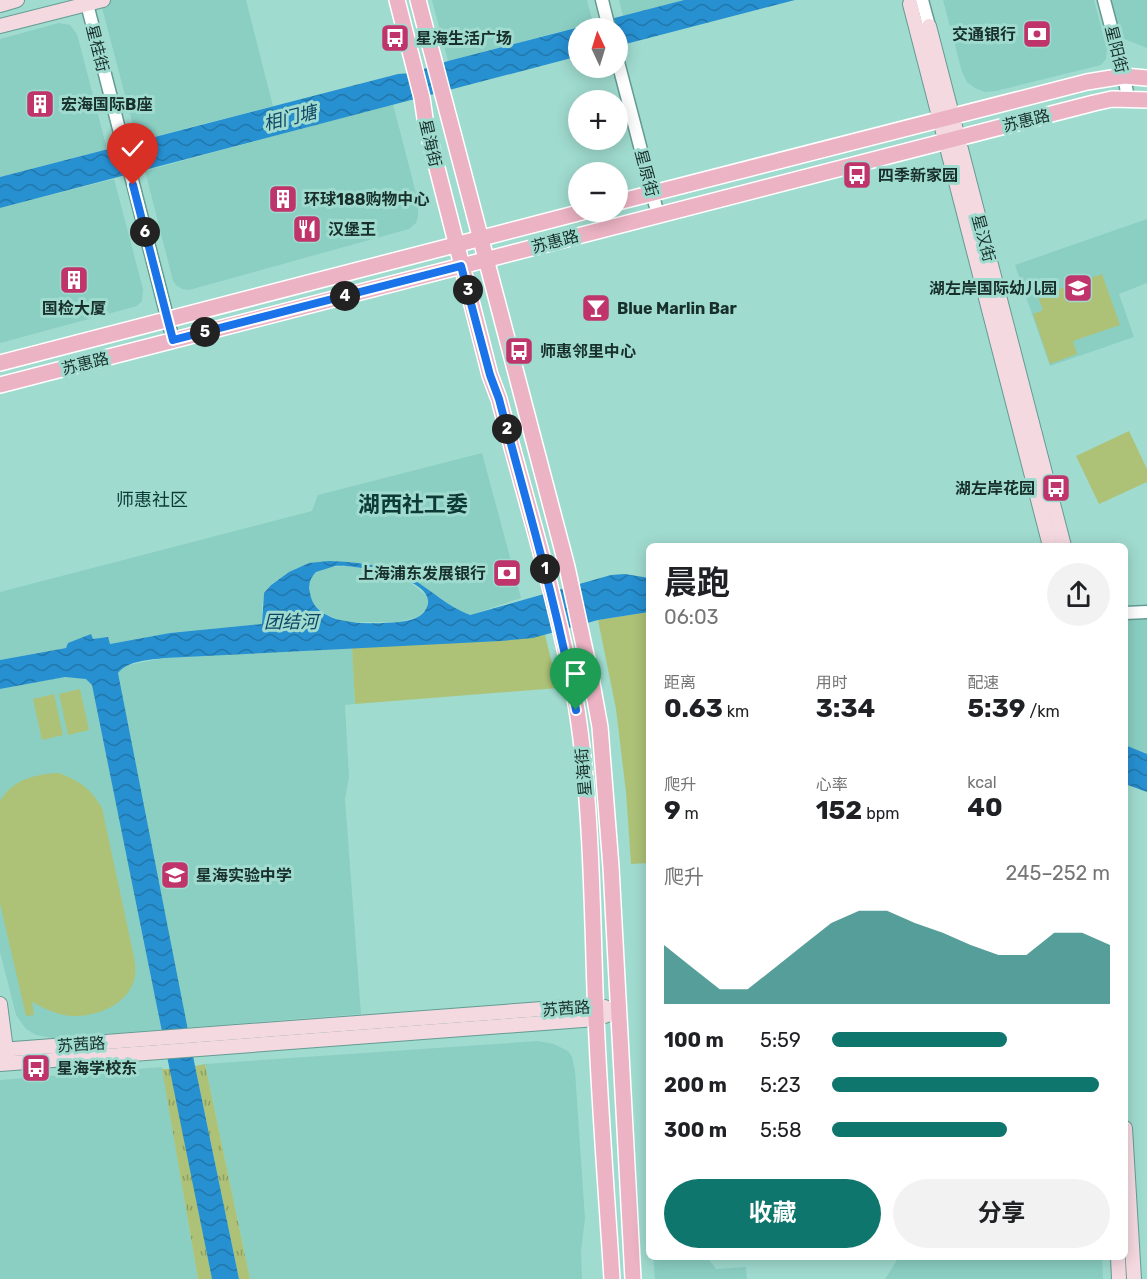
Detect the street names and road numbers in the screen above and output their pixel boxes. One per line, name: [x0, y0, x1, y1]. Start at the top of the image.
street label: 星桂街: [82, 23, 113, 74]
street label: 星阳街: [1101, 24, 1132, 75]
street label: 苏惠路: [1001, 105, 1052, 136]
street label: 星海街: [416, 118, 445, 169]
street label: 星原街: [631, 147, 662, 199]
street label: 星汉街: [968, 212, 999, 264]
street label: 苏惠路: [529, 226, 581, 257]
street label: 苏惠路: [60, 348, 111, 379]
street label: 星海街: [572, 747, 595, 797]
street label: 苏茜路: [541, 997, 591, 1020]
street label: 苏茜路: [56, 1033, 106, 1056]

